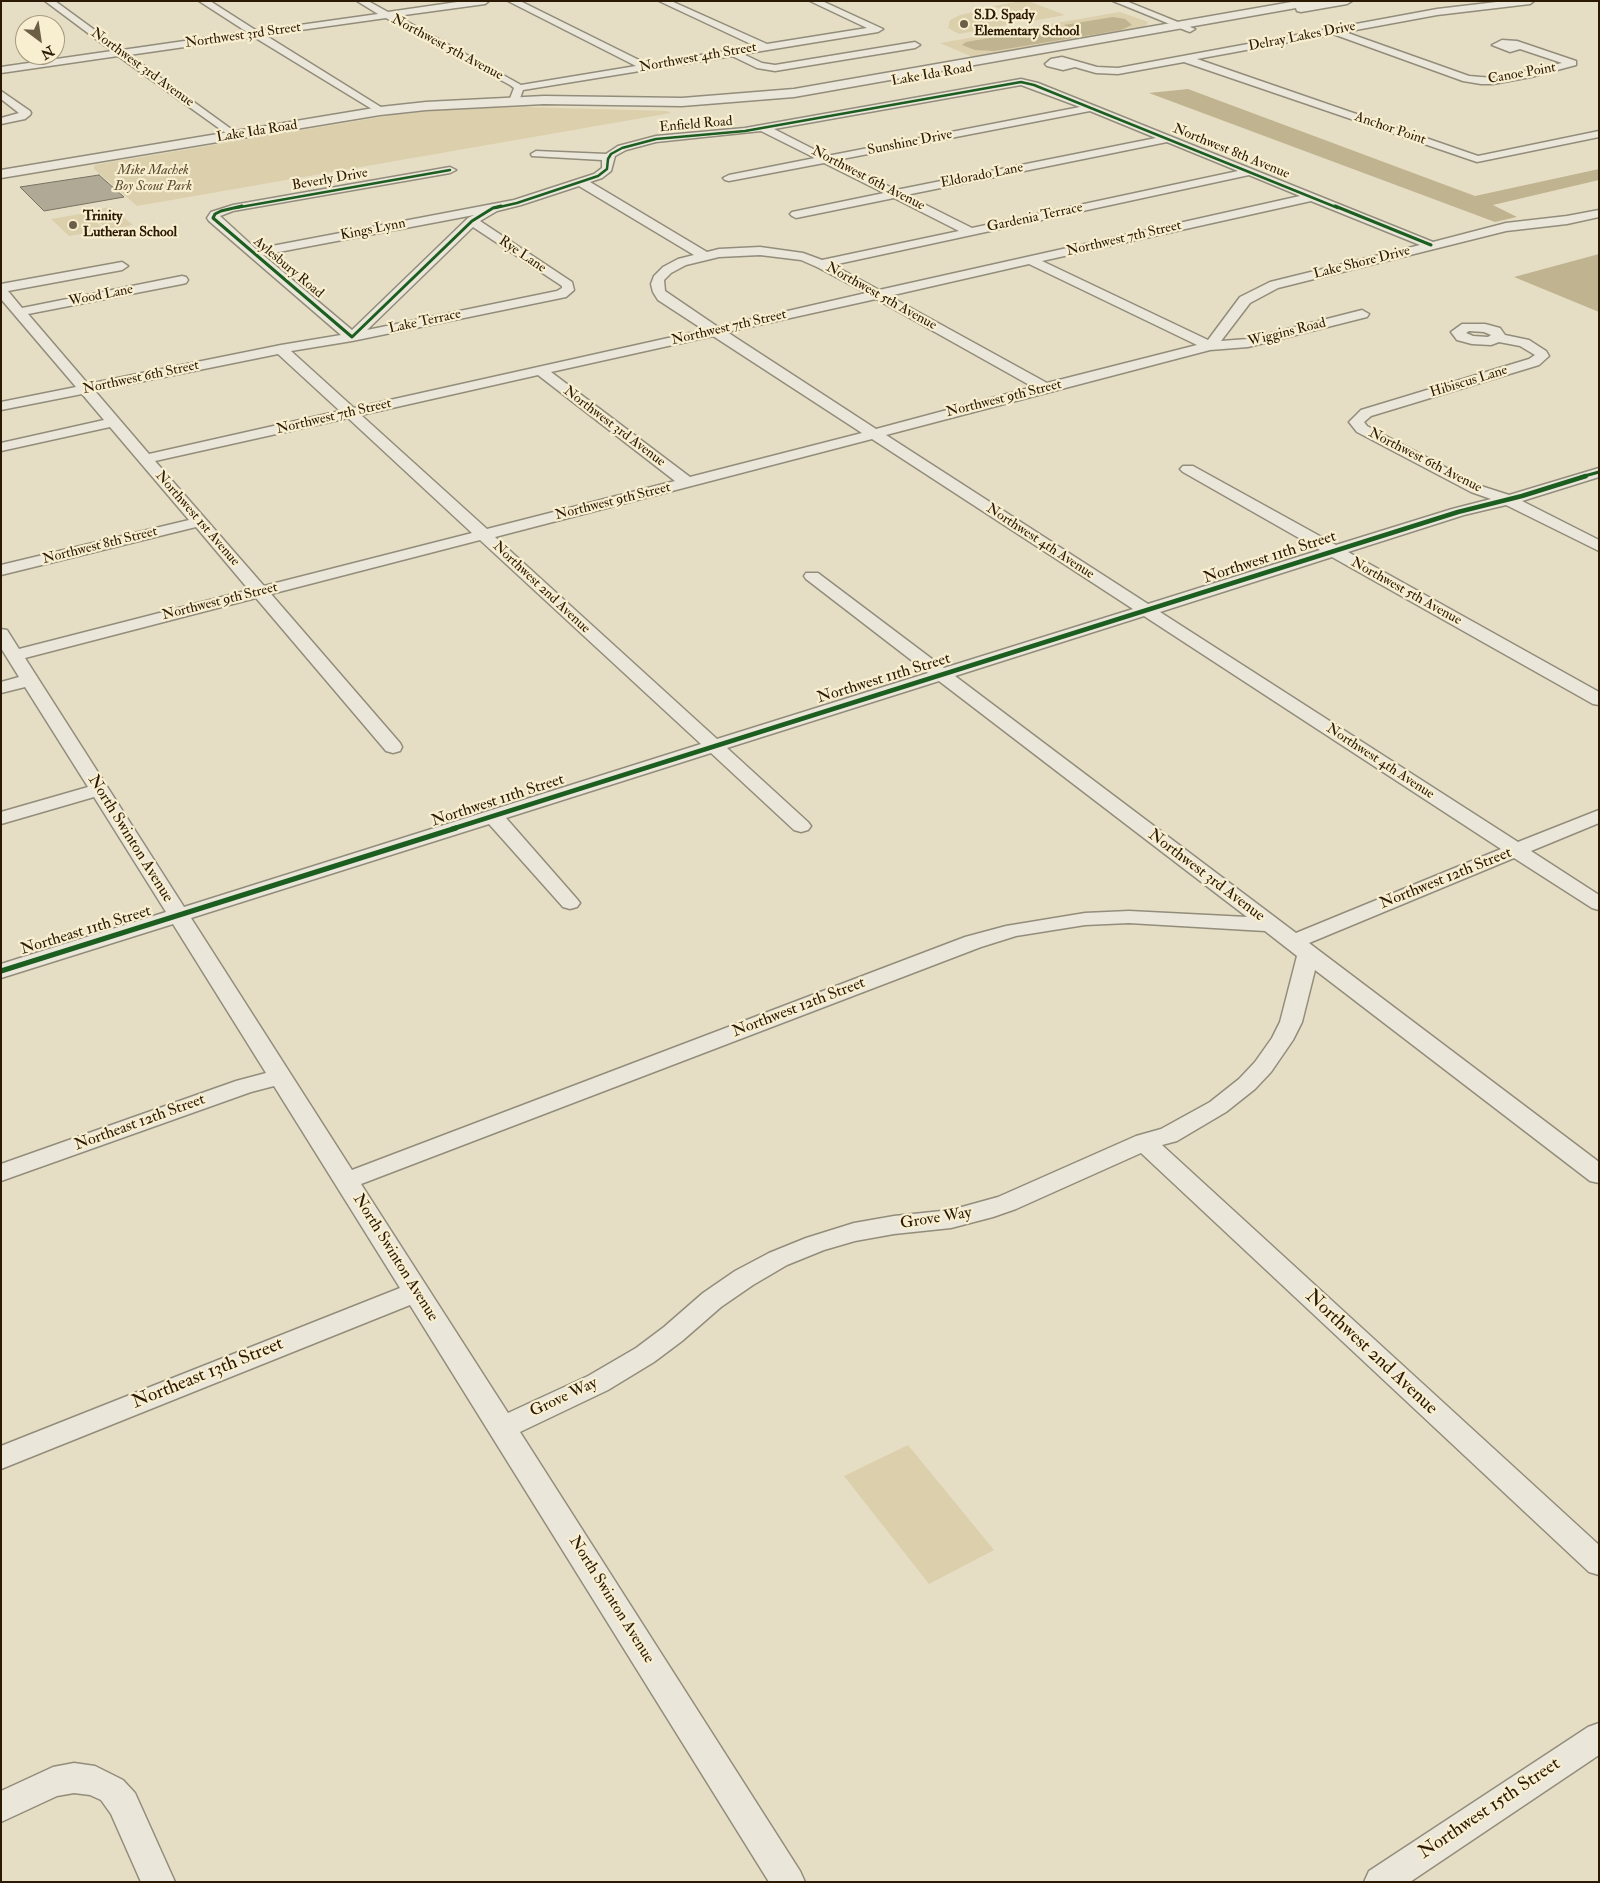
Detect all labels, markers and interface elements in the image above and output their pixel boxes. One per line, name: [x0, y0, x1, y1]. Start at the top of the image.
place label: S.D. Spady Elementary School: [974, 8, 1080, 40]
street label: Northwest 5th Avenue: [388, 11, 506, 85]
north arrow: [15, 15, 65, 65]
marker: S.D. Spady Elementary School: [958, 18, 970, 30]
street label: Delray Lakes Drive: [1247, 18, 1357, 56]
street label: Northwest 3rd Street: [184, 20, 302, 52]
street label: Northwest 3rd Avenue: [87, 25, 197, 111]
street label: Northwest 4th Street: [638, 39, 758, 77]
text: N: [38, 42, 57, 63]
street label: Lake Ida Road: [890, 60, 974, 90]
street label: Canoe Point: [1487, 60, 1557, 88]
street label: Anchor Point: [1352, 109, 1428, 149]
street label: Enfield Road: [659, 113, 733, 137]
street label: Lake Ida Road: [215, 117, 299, 147]
street label: Northwest 8th Avenue: [1170, 121, 1292, 183]
street label: Sunshine Drive: [866, 127, 954, 159]
street label: Northwest 6th Avenue: [809, 143, 927, 215]
street label: Eldorado Lane: [939, 160, 1025, 192]
park label: Mike Machek Boy Scout Park: [114, 163, 192, 196]
street label: Beverly Drive: [291, 165, 369, 195]
street label: Gardenia Terrace: [986, 200, 1084, 236]
place label: Trinity Lutheran School: [83, 209, 177, 242]
street label: Kings Lynn: [339, 215, 407, 245]
street label: Northwest 7th Street: [1065, 218, 1183, 260]
marker: Trinity Lutheran School: [67, 219, 79, 231]
street label: Rye Lane: [495, 233, 549, 277]
street label: Aylesbury Road: [249, 234, 327, 302]
street label: Lake Shore Drive: [1312, 243, 1412, 283]
street label: Northwest 5th Avenue: [823, 260, 939, 334]
street label: Wood Lane: [67, 282, 135, 310]
street label: Lake Terrace: [387, 306, 463, 338]
street label: Northwest 7th Street: [670, 307, 788, 349]
street label: Wiggins Road: [1246, 315, 1328, 351]
street label: Northwest 6th Street: [81, 357, 201, 399]
street label: Hibiscus Lane: [1428, 362, 1510, 402]
street label: Northwest 9th Street: [945, 377, 1063, 421]
street label: Northwest 3rd Avenue: [560, 383, 668, 471]
street label: Northwest 7th Street: [275, 396, 393, 438]
street label: Northwest 6th Avenue: [1366, 425, 1484, 497]
street label: Northwest 1st Avenue: [151, 468, 243, 570]
street label: Northwest 9th Street: [554, 480, 672, 524]
street label: Northwest 4th Avenue: [983, 501, 1097, 583]
street label: Northwest 8th Street: [41, 524, 159, 568]
street label: Northwest 11th Street: [1201, 527, 1339, 589]
street label: Northwest 2nd Avenue: [489, 538, 593, 638]
street label: Northwest 5th Avenue: [1348, 555, 1464, 629]
street label: Northwest 9th Street: [161, 580, 279, 624]
street label: Northwest 11th Street: [815, 650, 953, 708]
street label: Northwest 4th Avenue: [1323, 721, 1437, 803]
street label: Northwest 11th Street: [429, 770, 567, 832]
street label: North Swinton Avenue: [83, 772, 177, 906]
street label: Northwest 3rd Avenue: [1144, 826, 1268, 926]
street label: Northwest 12th Street: [1377, 844, 1515, 914]
street label: Northeast 11th Street: [18, 902, 154, 960]
street label: Northwest 12th Street: [730, 974, 868, 1042]
street label: Northeast 12th Street: [72, 1090, 208, 1156]
street label: North Swinton Avenue: [348, 1191, 442, 1325]
street label: Grove Way: [899, 1204, 973, 1234]
street label: Northwest 2nd Avenue: [1300, 1286, 1442, 1420]
street label: Northeast 13th Street: [129, 1333, 287, 1415]
street label: Grove Way: [527, 1374, 601, 1422]
street label: North Swinton Avenue: [564, 1533, 658, 1667]
street label: Northwest 15th Street: [1415, 1753, 1565, 1865]

